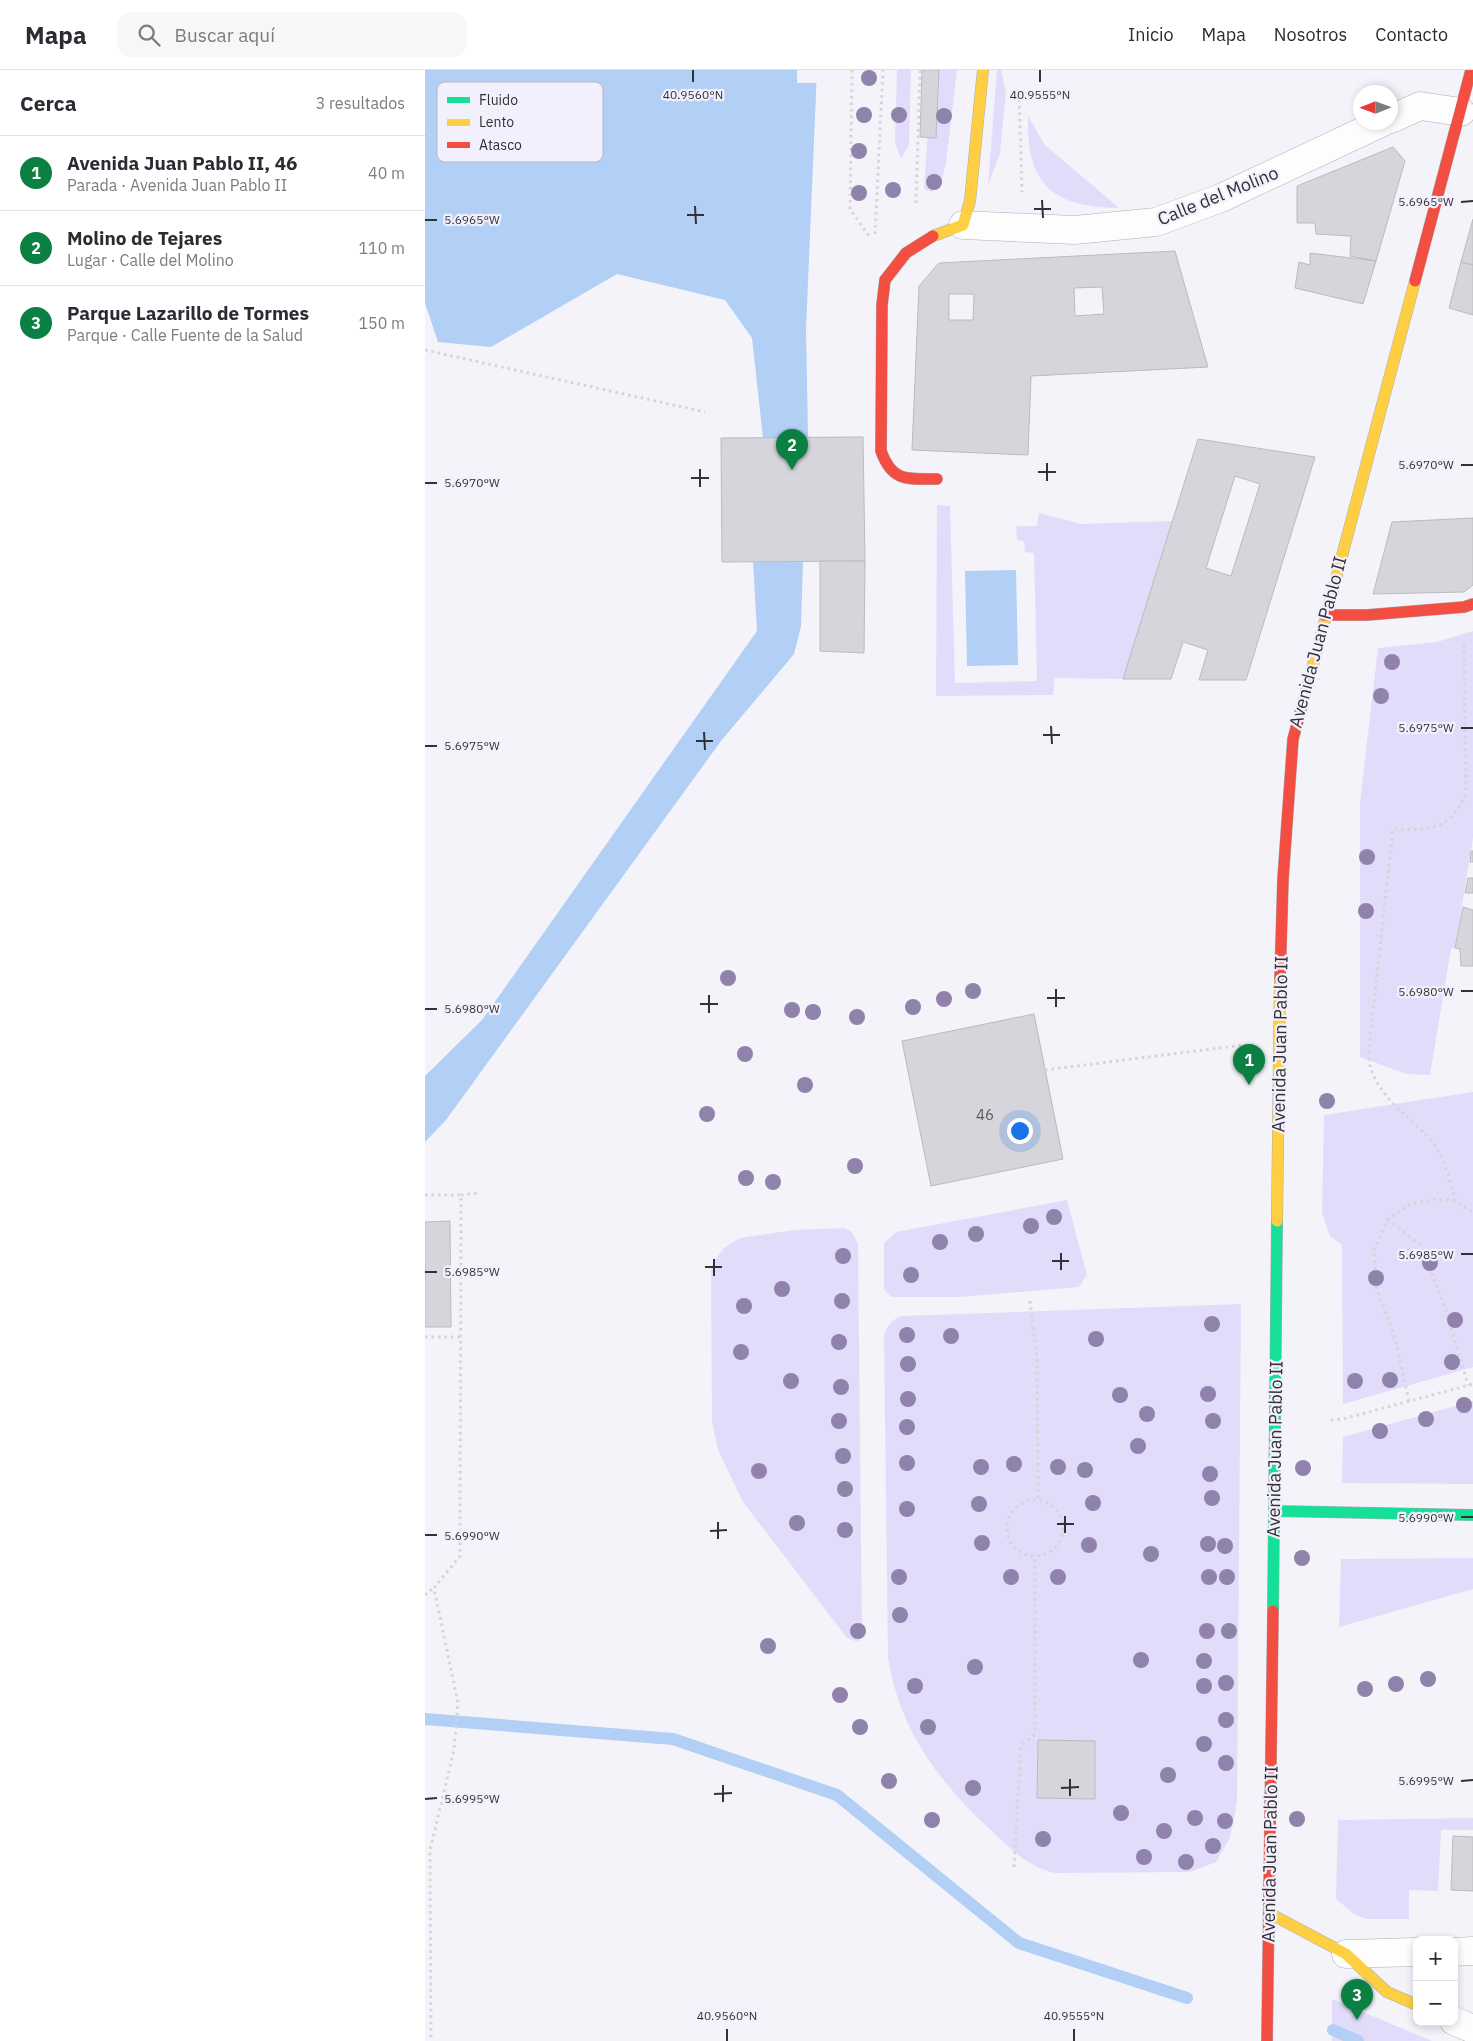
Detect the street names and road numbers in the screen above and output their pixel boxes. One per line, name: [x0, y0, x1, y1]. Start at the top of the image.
street label: Calle del Molino: [1154, 161, 1282, 230]
street label: Avenida Juan Pablo II: [1284, 554, 1351, 730]
street label: Avenida Juan Pablo II: [1266, 955, 1293, 1133]
street label: Avenida Juan Pablo II: [1261, 1360, 1288, 1538]
street label: Avenida Juan Pablo II: [1256, 1765, 1283, 1943]

